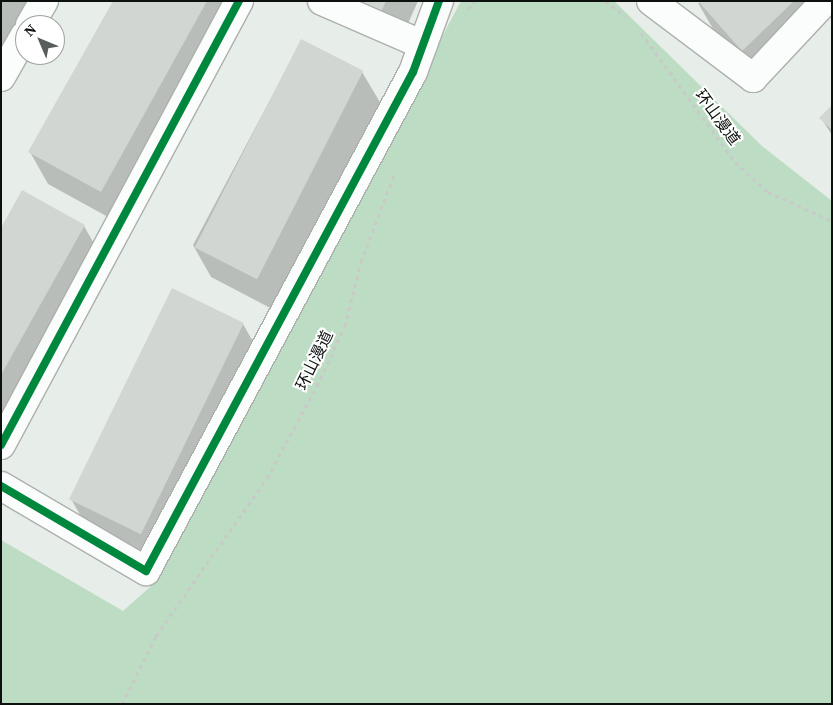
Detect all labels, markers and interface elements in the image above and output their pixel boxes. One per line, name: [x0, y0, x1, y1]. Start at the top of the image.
north arrow: [15, 15, 65, 65]
text: N: [19, 19, 41, 41]
street label: 环山漫道: [691, 85, 745, 149]
street label: 环山漫道: [291, 327, 337, 393]

